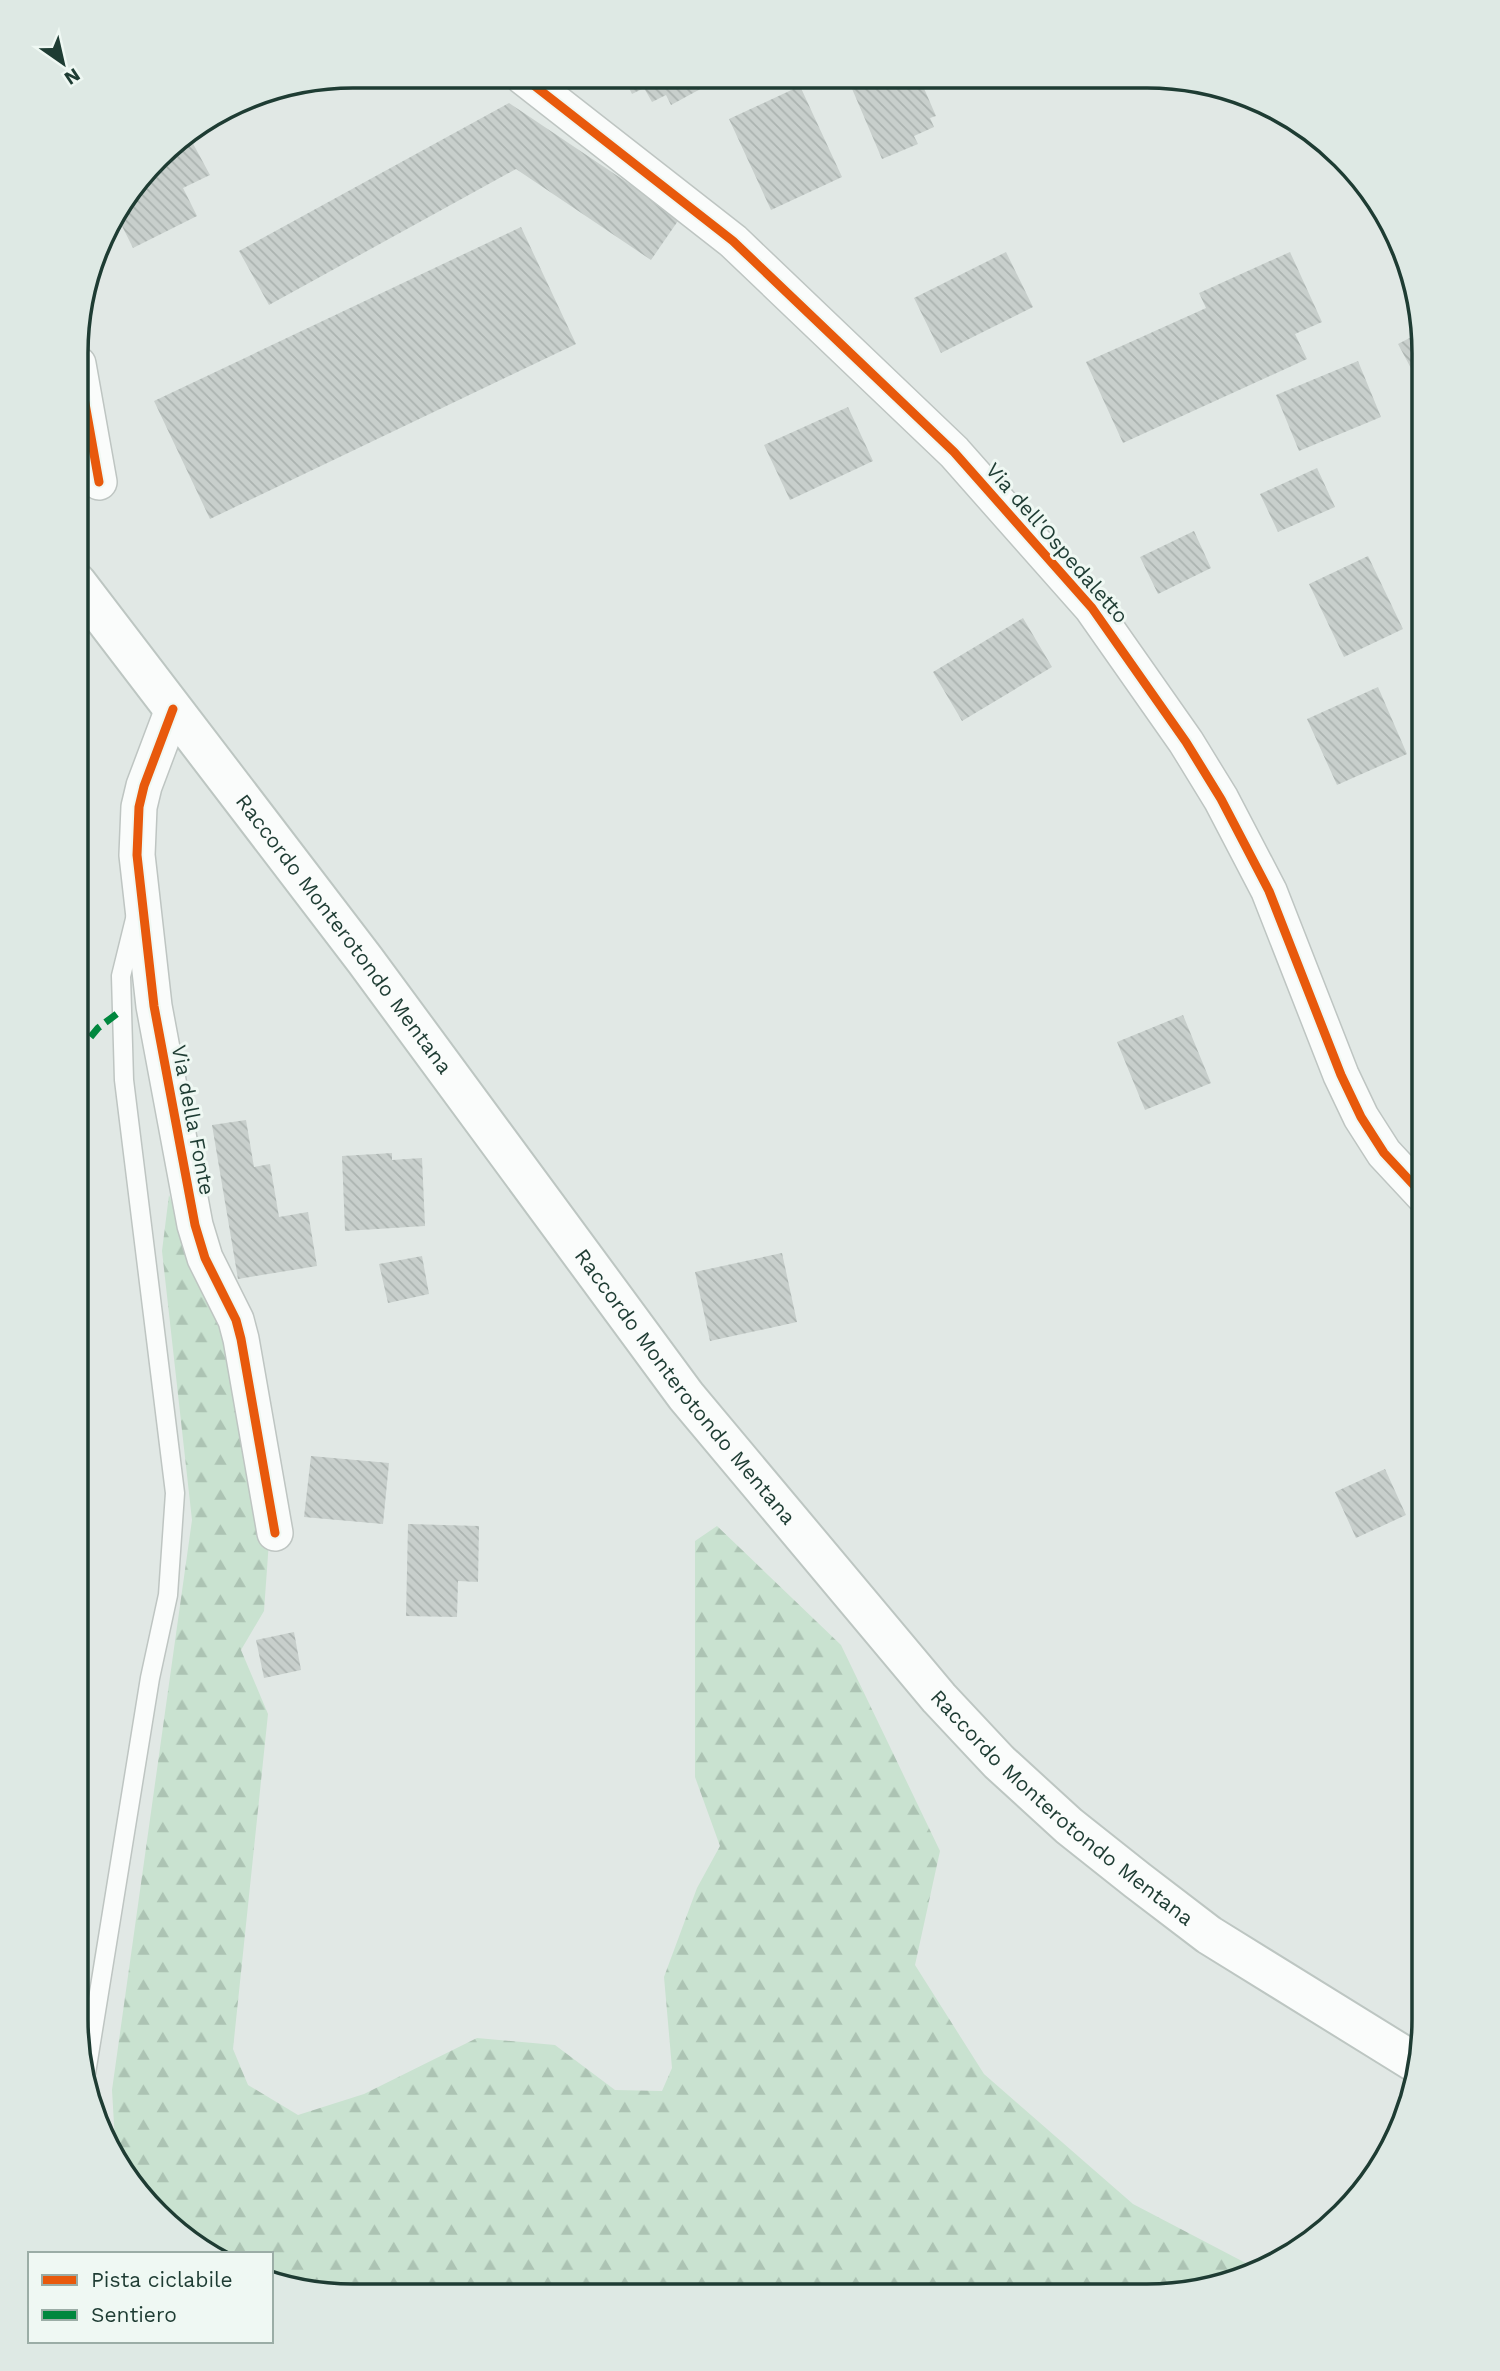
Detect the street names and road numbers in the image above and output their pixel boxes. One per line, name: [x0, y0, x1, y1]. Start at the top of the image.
street label: Via dell'Ospedaletto: [981, 457, 1134, 628]
street label: Raccordo Monterotondo Mentana: [231, 789, 458, 1079]
street label: Via della Fonte: [167, 1043, 220, 1197]
street label: Raccordo Monterotondo Mentana: [570, 1244, 801, 1530]
street label: Raccordo Monterotondo Mentana: [926, 1684, 1199, 1931]

